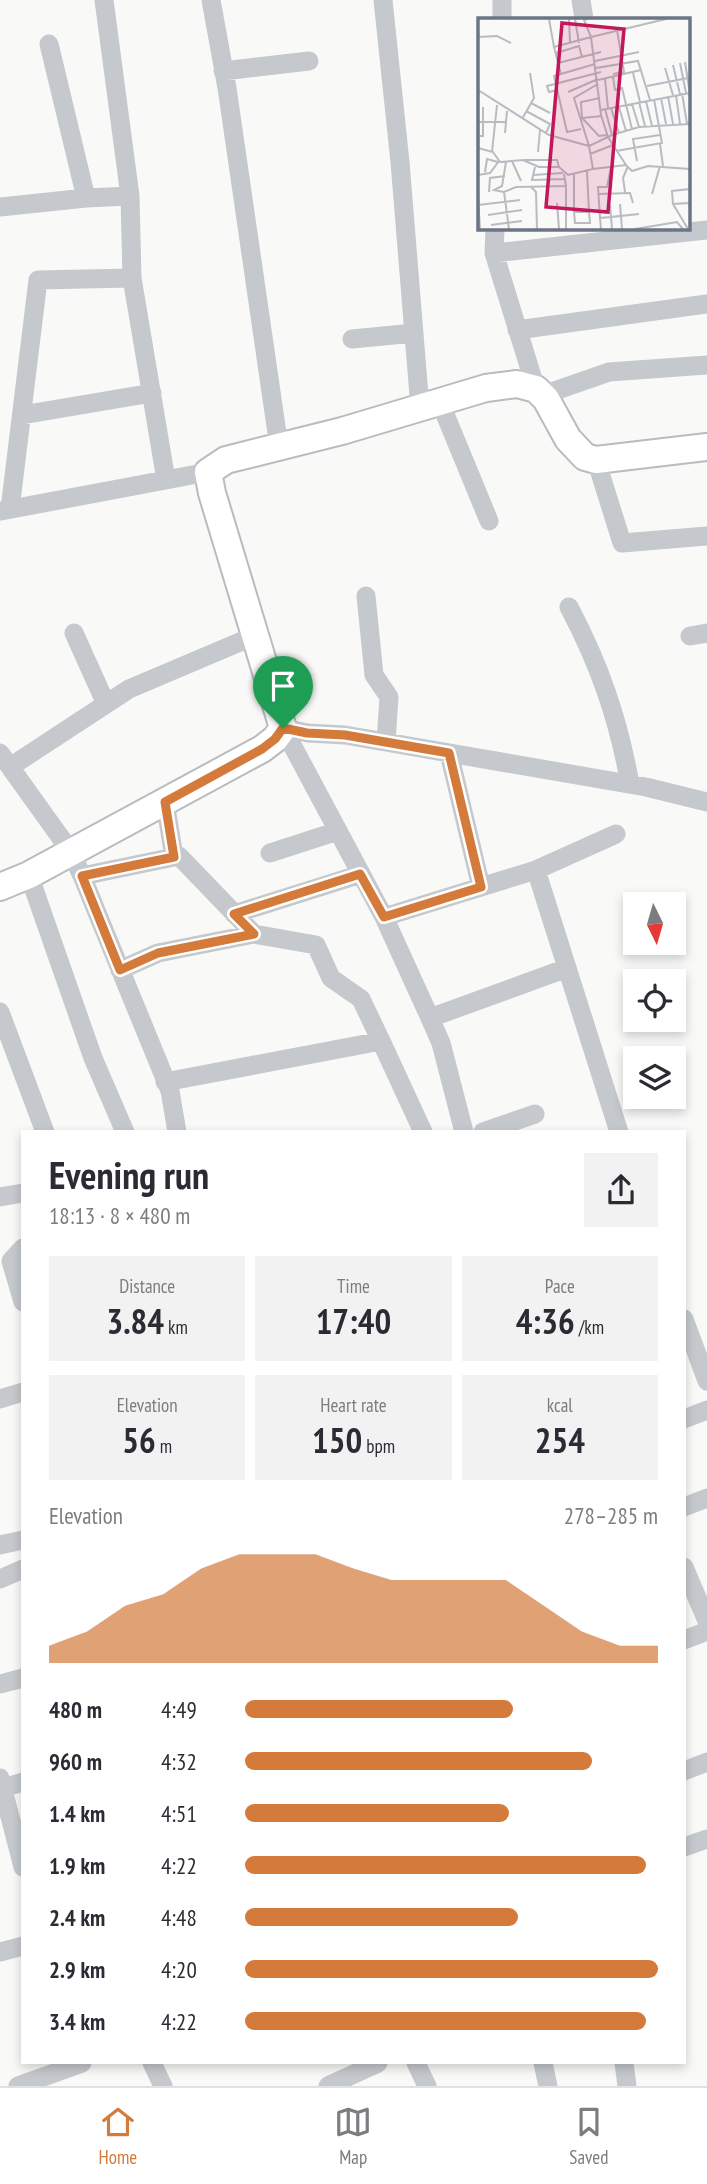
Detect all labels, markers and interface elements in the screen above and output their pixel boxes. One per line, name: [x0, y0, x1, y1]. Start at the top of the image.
inset map: [478, 18, 690, 229]
pin: [253, 656, 313, 728]
icon: arrive: [264, 667, 302, 705]
north arrow: [623, 892, 686, 956]
map controls: [623, 892, 686, 1109]
button: locate: [623, 969, 686, 1032]
button: layers: [623, 1046, 686, 1109]
text: Evening run: [49, 1150, 209, 1199]
button: share: [584, 1153, 658, 1227]
text: 18:13 · 8 × 480 m: [49, 1201, 190, 1230]
text: Distance: [119, 1274, 175, 1298]
text: Time: [337, 1274, 370, 1298]
text: Pace: [545, 1274, 575, 1298]
text: 3.84: [106, 1298, 164, 1344]
text: 17:40: [316, 1298, 391, 1344]
text: 4:36: [516, 1298, 575, 1344]
text: km: [164, 1315, 188, 1339]
text: /km: [575, 1315, 604, 1339]
text: Elevation: [117, 1393, 178, 1417]
text: Heart rate: [320, 1393, 387, 1417]
text: kcal: [547, 1393, 573, 1417]
text: 56: [122, 1417, 156, 1463]
text: 150: [312, 1417, 362, 1463]
text: 254: [535, 1417, 585, 1463]
text: m: [156, 1434, 172, 1458]
text: bpm: [362, 1434, 395, 1458]
text: Elevation: [49, 1501, 123, 1530]
text: 278–285 m: [564, 1501, 658, 1530]
text: 480 m: [49, 1695, 102, 1724]
text: 4:49: [161, 1695, 197, 1724]
text: 960 m: [49, 1747, 102, 1776]
text: 4:32: [161, 1747, 197, 1776]
text: 1.4 km: [49, 1799, 105, 1828]
text: 4:51: [161, 1799, 197, 1828]
text: 1.9 km: [49, 1851, 105, 1880]
text: 4:22: [161, 1851, 197, 1880]
text: 2.4 km: [49, 1903, 105, 1932]
text: 4:48: [161, 1903, 197, 1932]
text: 2.9 km: [49, 1955, 105, 1984]
text: 4:20: [161, 1955, 197, 1984]
text: 3.4 km: [49, 2007, 105, 2036]
text: 4:22: [161, 2007, 197, 2036]
tab: Home: [99, 2103, 137, 2169]
tab: Map: [334, 2103, 372, 2169]
tab: Saved: [569, 2103, 608, 2169]

